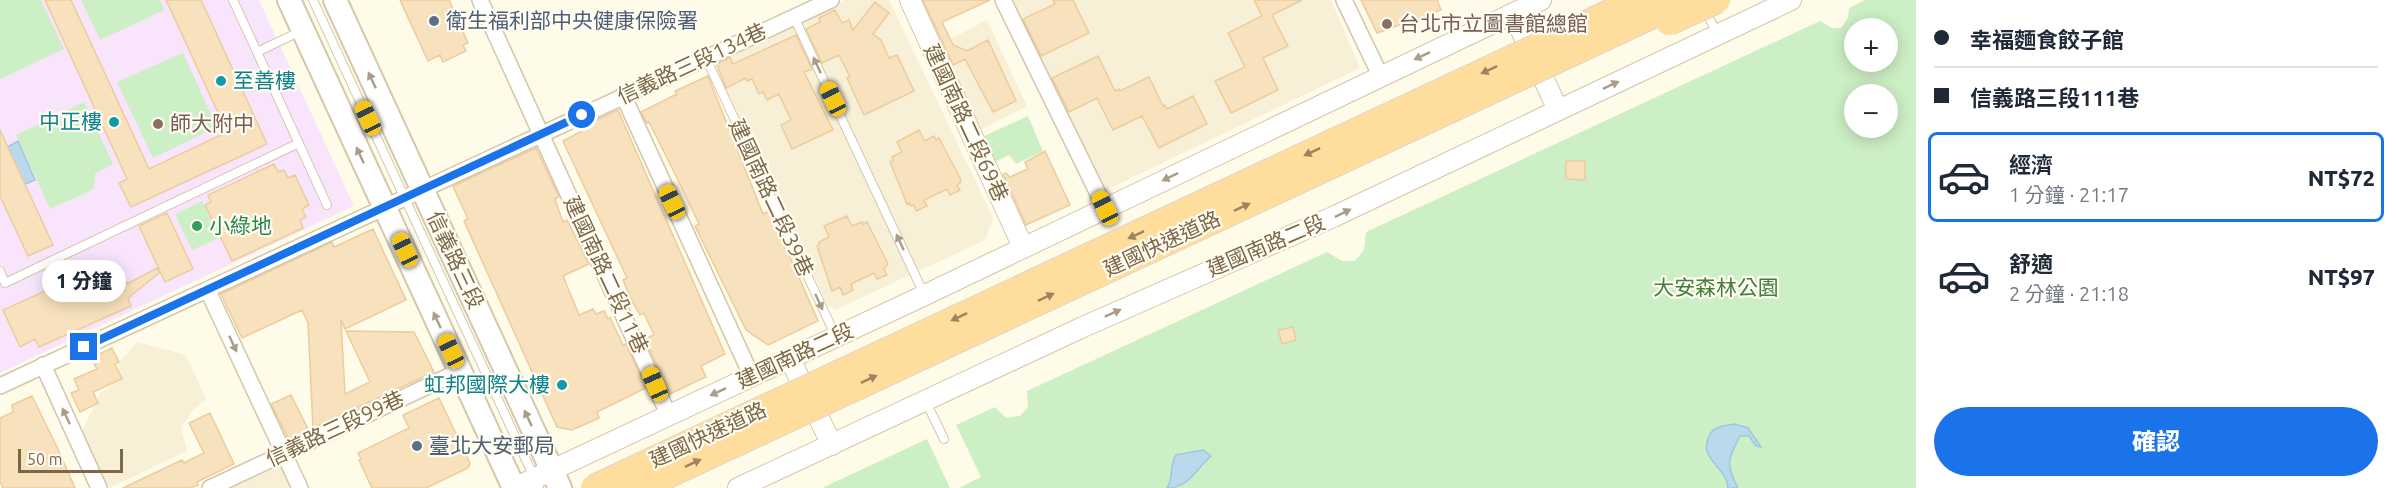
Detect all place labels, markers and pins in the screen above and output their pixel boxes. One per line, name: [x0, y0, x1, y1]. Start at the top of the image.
place label: 衛生福利部中央健康保險署: [446, 8, 698, 32]
place label: 台北市立圖書館總館: [1399, 11, 1588, 35]
marker: 衛生福利部中央健康保險署: [427, 14, 441, 28]
marker: 台北市立圖書館總館: [1380, 17, 1394, 31]
place label: 至善樓: [233, 68, 296, 92]
marker: 至善樓: [214, 74, 228, 88]
place label: 中正樓: [39, 109, 102, 133]
place label: 師大附中: [170, 111, 254, 135]
marker: 中正樓: [107, 115, 121, 129]
marker: 師大附中: [151, 117, 165, 131]
place label: 小綠地: [209, 213, 272, 237]
marker: 小綠地: [190, 219, 204, 233]
place label: 虹邦國際大樓: [424, 372, 550, 396]
marker: 虹邦國際大樓: [555, 378, 569, 392]
place label: 臺北大安郵局: [429, 433, 555, 457]
marker: 臺北大安郵局: [410, 439, 424, 453]

